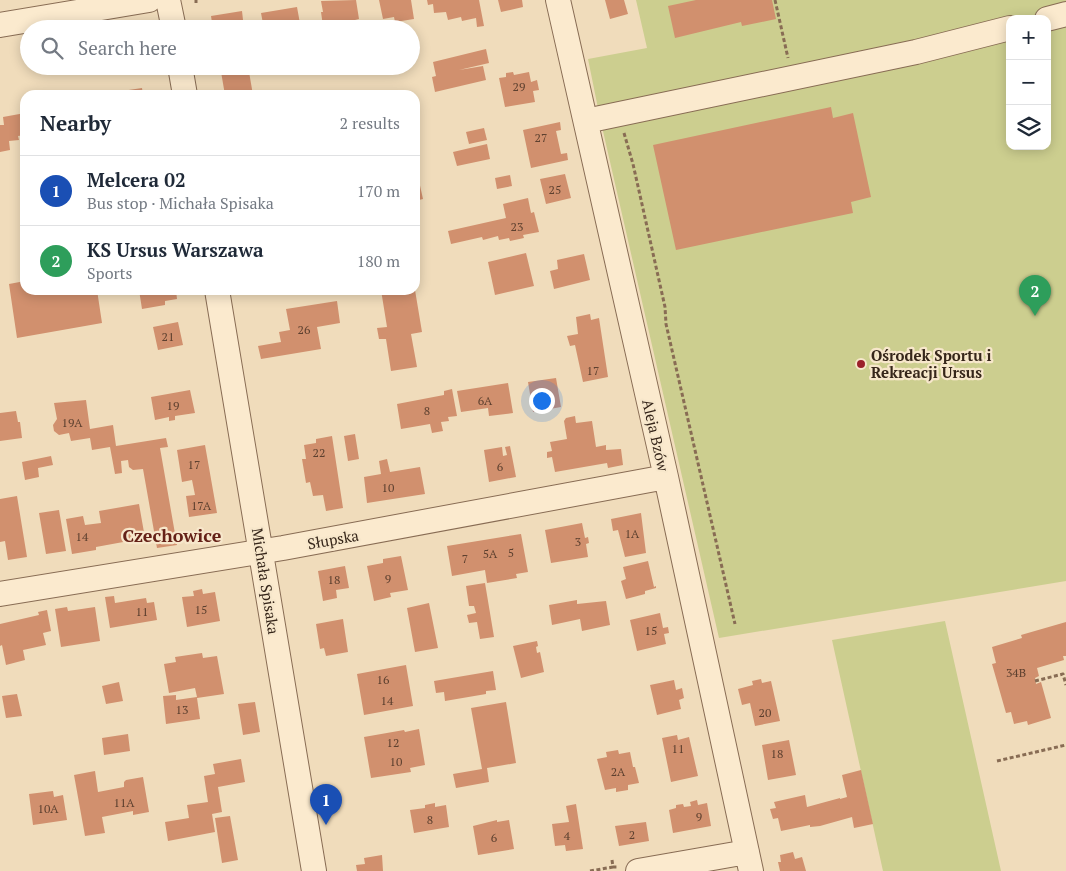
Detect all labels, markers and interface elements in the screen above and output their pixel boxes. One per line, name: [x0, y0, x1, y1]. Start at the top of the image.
map controls: [1006, 15, 1051, 150]
button: +: [1006, 15, 1051, 60]
search box: [20, 20, 420, 75]
icon: search: [38, 34, 66, 62]
text: Search here: [78, 35, 177, 60]
button: −: [1006, 60, 1051, 105]
house number: 29: [513, 79, 525, 94]
button: layers: [1006, 105, 1051, 150]
text: Nearby: [40, 109, 111, 137]
text: 2 results: [340, 112, 400, 134]
house number: 27: [535, 130, 547, 145]
text: Melcera 02: [87, 167, 186, 192]
text: 1: [51, 180, 61, 202]
text: 170 m: [357, 180, 400, 202]
house number: 25: [549, 182, 561, 197]
text: Bus stop · Michała Spisaka: [87, 192, 274, 214]
house number: 23: [511, 219, 523, 234]
text: KS Ursus Warszawa: [87, 237, 264, 262]
text: 2: [51, 250, 61, 272]
text: 180 m: [357, 250, 400, 272]
text: Sports: [87, 262, 133, 284]
pin: 2: [1019, 275, 1051, 316]
house number: 26: [298, 322, 311, 337]
house number: 21: [162, 329, 174, 344]
place label: Ośrodek Sportu i Rekreacji Ursus: [871, 345, 992, 382]
marker: Ośrodek Sportu i Rekreacji Ursus: [855, 358, 867, 370]
house number: 17: [587, 363, 599, 378]
your location: [529, 388, 555, 414]
house number: 6A: [478, 393, 493, 408]
street label: Aleja Bzów: [638, 397, 674, 474]
house number: 19: [167, 398, 179, 413]
house number: 8: [424, 403, 430, 418]
house number: 19A: [62, 415, 83, 430]
house number: 22: [313, 445, 325, 460]
house number: 17: [188, 457, 200, 472]
house number: 6: [497, 459, 504, 474]
house number: 10: [382, 480, 394, 495]
house number: 17A: [191, 498, 212, 513]
district label: Czechowice: [123, 523, 222, 547]
street label: Słupska: [306, 525, 361, 553]
street label: Michała Spisaka: [248, 526, 284, 636]
house number: 1A: [625, 526, 640, 541]
house number: 14: [76, 529, 89, 544]
house number: 3: [575, 534, 581, 549]
house number: 5: [508, 545, 514, 560]
house number: 5A: [483, 546, 498, 561]
house number: 7: [462, 551, 468, 566]
house number: 9: [385, 571, 391, 586]
house number: 18: [328, 572, 340, 587]
house number: 15: [195, 602, 207, 617]
house number: 11: [136, 604, 148, 619]
house number: 15: [645, 623, 657, 638]
house number: 34B: [1006, 665, 1026, 680]
house number: 16: [377, 672, 390, 687]
house number: 14: [381, 693, 394, 708]
house number: 13: [176, 702, 188, 717]
house number: 20: [759, 705, 771, 720]
house number: 12: [387, 735, 399, 750]
house number: 11: [672, 741, 684, 756]
house number: 18: [771, 746, 783, 761]
house number: 10: [390, 754, 402, 769]
house number: 2A: [611, 764, 626, 779]
pin: 1: [310, 784, 342, 825]
house number: 11A: [114, 795, 135, 810]
house number: 10A: [38, 801, 59, 816]
house number: 9: [696, 809, 702, 824]
house number: 8: [427, 812, 433, 827]
house number: 2: [629, 827, 635, 842]
house number: 4: [564, 828, 571, 843]
house number: 6: [491, 830, 498, 845]

